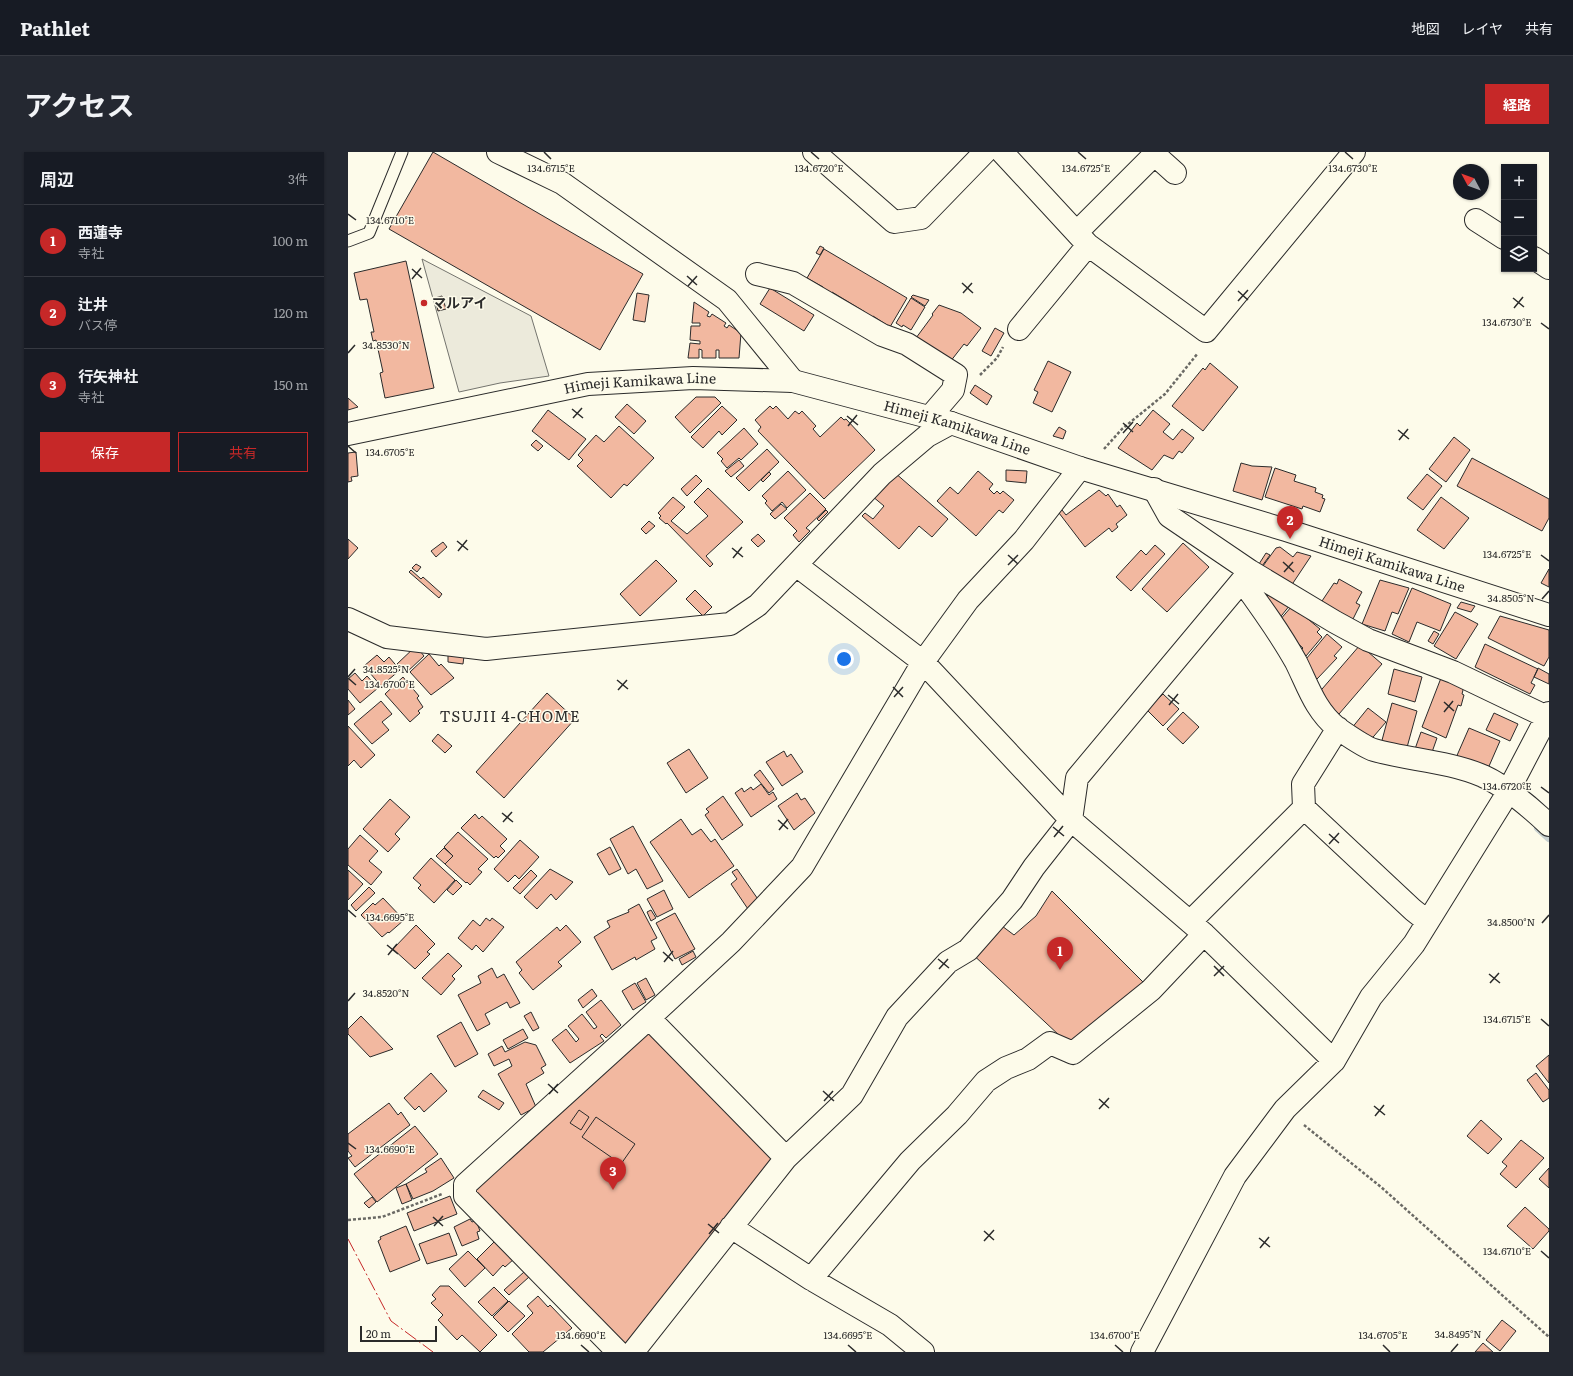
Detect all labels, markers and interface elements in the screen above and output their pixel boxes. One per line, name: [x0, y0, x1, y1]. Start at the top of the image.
text: Pathlet: [20, 14, 90, 42]
text: 地図: [1411, 18, 1439, 38]
text: レイヤ: [1461, 18, 1503, 38]
text: 共有: [1525, 18, 1553, 38]
text: アクセス: [24, 83, 135, 125]
button: 経路: [1485, 84, 1549, 124]
text: 134.6715°E: [527, 160, 575, 175]
text: 134.6720°E: [794, 160, 844, 175]
text: 134.6725°E: [1062, 160, 1110, 175]
text: 134.6730°E: [1328, 160, 1378, 175]
north arrow: [1453, 164, 1489, 200]
map controls: [1501, 164, 1537, 272]
button: +: [1501, 164, 1537, 200]
text: 周辺: [40, 166, 74, 191]
text: 3件: [288, 169, 308, 188]
button: −: [1501, 200, 1537, 236]
text: 134.6710°E: [366, 212, 414, 227]
text: 西蓮寺: [78, 220, 123, 243]
text: 1: [50, 231, 56, 250]
text: 100 m: [272, 231, 308, 250]
button: layers: [1501, 236, 1537, 272]
text: 寺社: [78, 243, 104, 262]
text: 辻井: [78, 292, 108, 315]
place label: マルアイ: [432, 292, 487, 312]
marker: マルアイ: [419, 298, 429, 308]
text: 2: [50, 303, 56, 322]
text: 120 m: [273, 303, 308, 322]
text: 134.6730°E: [1482, 314, 1532, 329]
text: バス停: [78, 315, 117, 334]
text: 34.8530°N: [362, 337, 410, 352]
text: 行矢神社: [78, 364, 138, 387]
street label: Himeji Kamikawa Line: [562, 367, 716, 398]
text: 3: [49, 375, 57, 394]
text: 150 m: [273, 375, 308, 394]
text: 寺社: [78, 387, 104, 406]
street label: Himeji Kamikawa Line: [882, 395, 1034, 459]
button: 保存: [40, 432, 170, 472]
button: 共有: [178, 432, 308, 472]
text: 134.6705°E: [365, 444, 415, 459]
pin: 2: [1277, 506, 1303, 539]
street label: Himeji Kamikawa Line: [1316, 530, 1468, 596]
text: 134.6725°E: [1483, 546, 1531, 561]
text: 34.8505°N: [1487, 590, 1535, 605]
your location: [834, 649, 854, 669]
text: 34.8525°N: [363, 661, 409, 676]
text: 134.6700°E: [365, 676, 415, 691]
district label: TSUJII 4-CHOME: [440, 704, 580, 727]
text: 134.6720°E: [1482, 778, 1532, 793]
text: 134.6695°E: [366, 909, 415, 924]
text: 34.8500°N: [1487, 914, 1535, 929]
pin: 1: [1047, 937, 1073, 970]
text: 34.8520°N: [362, 985, 410, 1000]
text: 134.6715°E: [1483, 1011, 1531, 1026]
text: 134.6690°E: [365, 1141, 415, 1156]
pin: 3: [600, 1157, 626, 1190]
text: 134.6710°E: [1483, 1243, 1531, 1258]
scale bar: [360, 1324, 437, 1343]
text: 20 m: [366, 1325, 391, 1341]
text: 34.8495°N: [1434, 1326, 1482, 1341]
text: 134.6690°E: [556, 1327, 606, 1342]
text: 134.6695°E: [824, 1327, 873, 1342]
text: 134.6700°E: [1090, 1327, 1140, 1342]
text: 134.6705°E: [1358, 1327, 1408, 1342]

